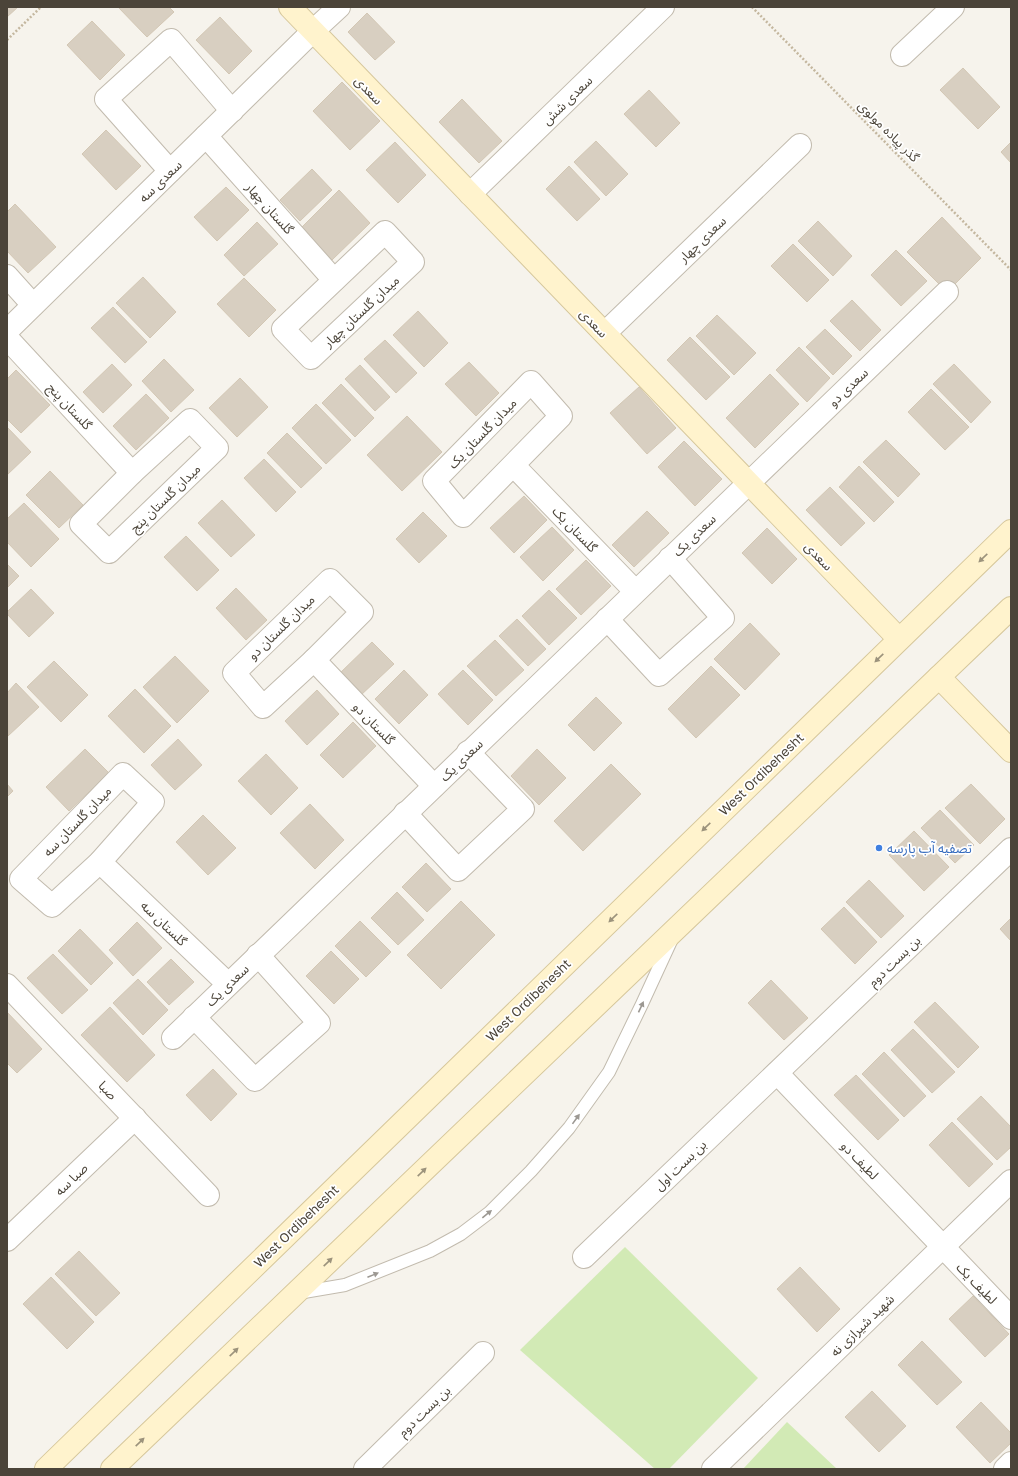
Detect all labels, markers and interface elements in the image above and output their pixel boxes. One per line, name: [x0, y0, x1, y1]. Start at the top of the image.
street label: سعدی: [351, 72, 386, 108]
street label: سعدی شش: [539, 72, 596, 129]
street label: گذر پیاده مولوی: [854, 97, 923, 167]
street label: سعدی سه: [135, 157, 186, 206]
street label: گلستان چهار: [240, 178, 298, 239]
street label: سعدی چهار: [674, 212, 730, 268]
street label: میدان گلستان چهار: [319, 272, 404, 352]
street label: سعدی: [576, 305, 611, 341]
street label: سعدی دو: [825, 364, 872, 411]
street label: گلستان پنج: [42, 379, 96, 435]
street label: میدان گلستان یک: [444, 394, 520, 472]
street label: میدان گلستان پنج: [126, 460, 206, 538]
street label: گلستان یک: [549, 503, 601, 556]
street label: سعدی یک: [669, 511, 720, 560]
street label: سعدی: [801, 538, 836, 574]
one-way arrow: [978, 553, 988, 563]
street label: میدان گلستان دو: [244, 591, 319, 664]
one-way arrow: [874, 653, 884, 663]
street label: گلستان دو: [349, 698, 399, 749]
street label: West Ordibehesht: [715, 729, 807, 819]
street label: سعدی یک: [436, 736, 487, 785]
street label: میدان گلستان سه: [39, 782, 115, 860]
one-way arrow: [701, 822, 711, 832]
place label: تصفیه آب پارسه: [887, 840, 972, 858]
marker: تصفیه آب پارسه: [874, 843, 884, 853]
street label: گلستان سه: [137, 897, 191, 950]
one-way arrow: [608, 913, 618, 922]
street label: بن بست دوم: [865, 932, 925, 991]
street label: West Ordibehesht: [482, 955, 574, 1045]
street label: سعدی یک: [202, 961, 253, 1010]
one-way arrow: [638, 1001, 644, 1012]
street label: صبا: [95, 1077, 121, 1103]
one-way arrow: [572, 1113, 580, 1124]
street label: بن بست اول: [651, 1136, 710, 1194]
street label: لطیف دو: [838, 1138, 882, 1183]
street label: صبا سه: [51, 1159, 91, 1199]
one-way arrow: [417, 1167, 427, 1177]
street label: West Ordibehesht: [250, 1181, 342, 1271]
one-way arrow: [482, 1209, 493, 1218]
one-way arrow: [323, 1257, 333, 1267]
street label: لطیف یک: [953, 1259, 1001, 1307]
one-way arrow: [368, 1271, 380, 1277]
street label: شهید شیرازی نه: [827, 1291, 898, 1360]
one-way arrow: [229, 1347, 239, 1357]
street label: بن بست دوم: [395, 1382, 455, 1441]
one-way arrow: [135, 1437, 145, 1447]

